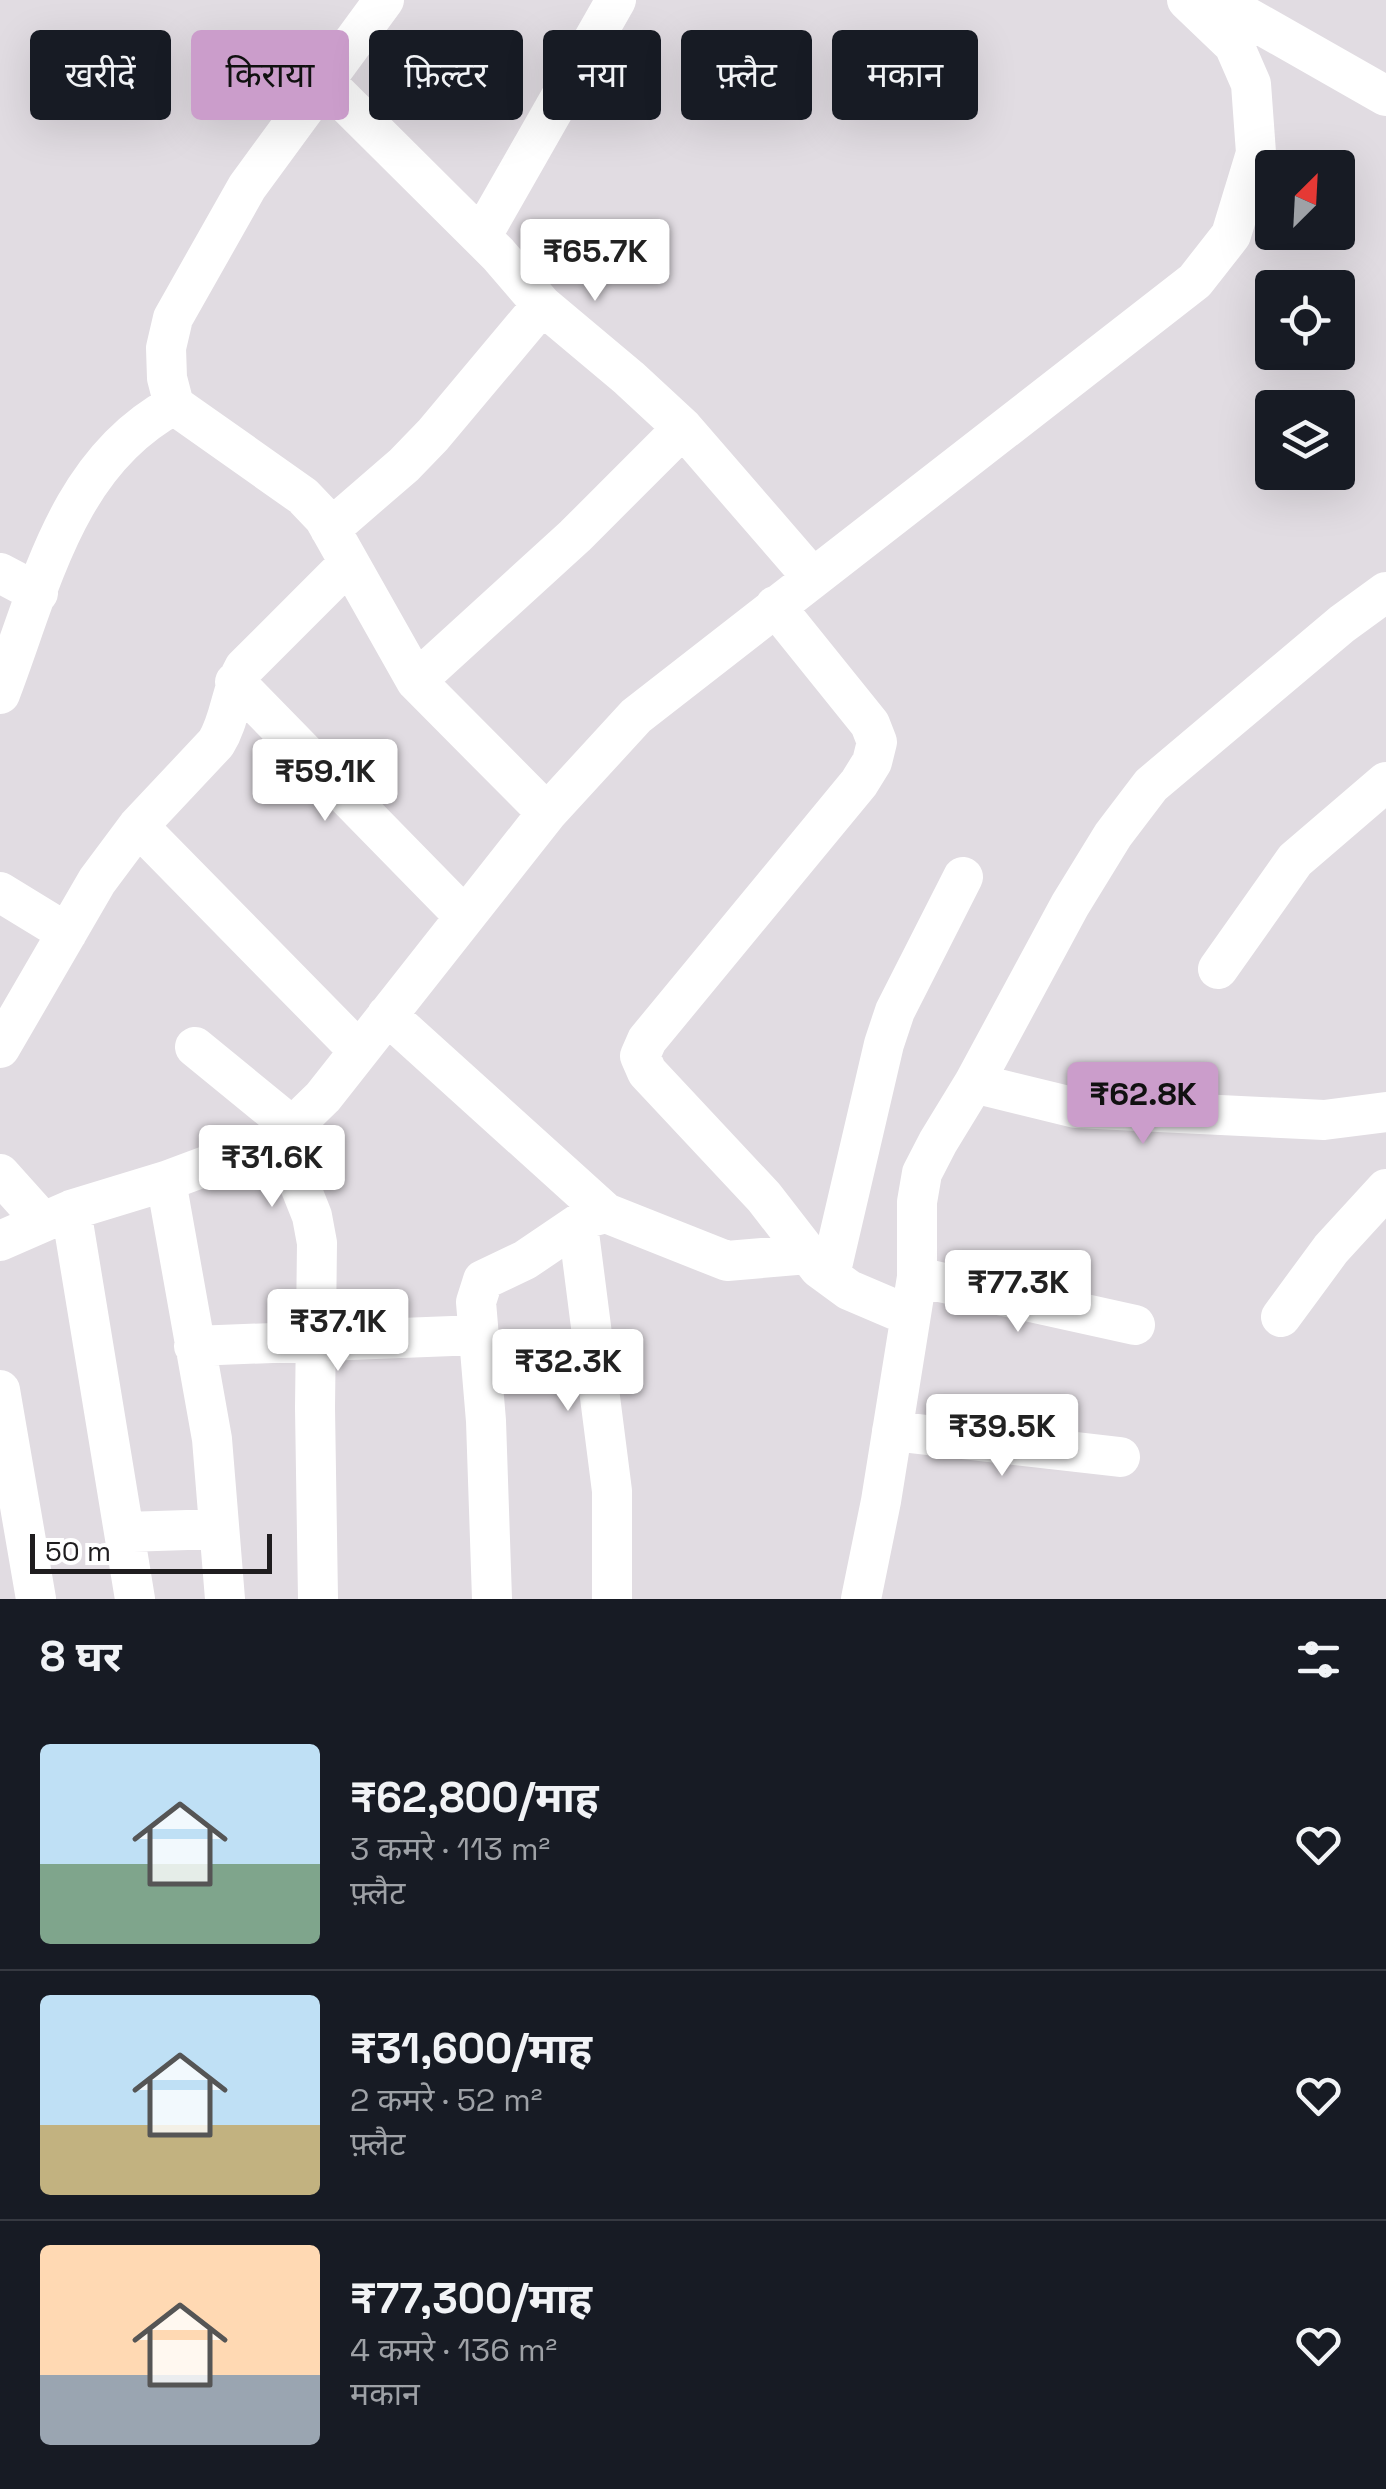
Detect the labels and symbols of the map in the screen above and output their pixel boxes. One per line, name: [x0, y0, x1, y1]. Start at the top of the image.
north arrow: [1255, 150, 1355, 250]
pin: ₹65.7K: [514, 219, 676, 304]
pin: ₹59.1K: [244, 739, 406, 824]
pin: ₹62.8K: [1062, 1062, 1224, 1147]
pin: ₹31.6K: [191, 1125, 353, 1210]
pin: ₹77.3K: [937, 1250, 1099, 1335]
pin: ₹37.1K: [257, 1289, 419, 1374]
pin: ₹32.3K: [487, 1329, 649, 1414]
pin: ₹39.5K: [921, 1394, 1083, 1479]
scale bar: [30, 1529, 272, 1574]

